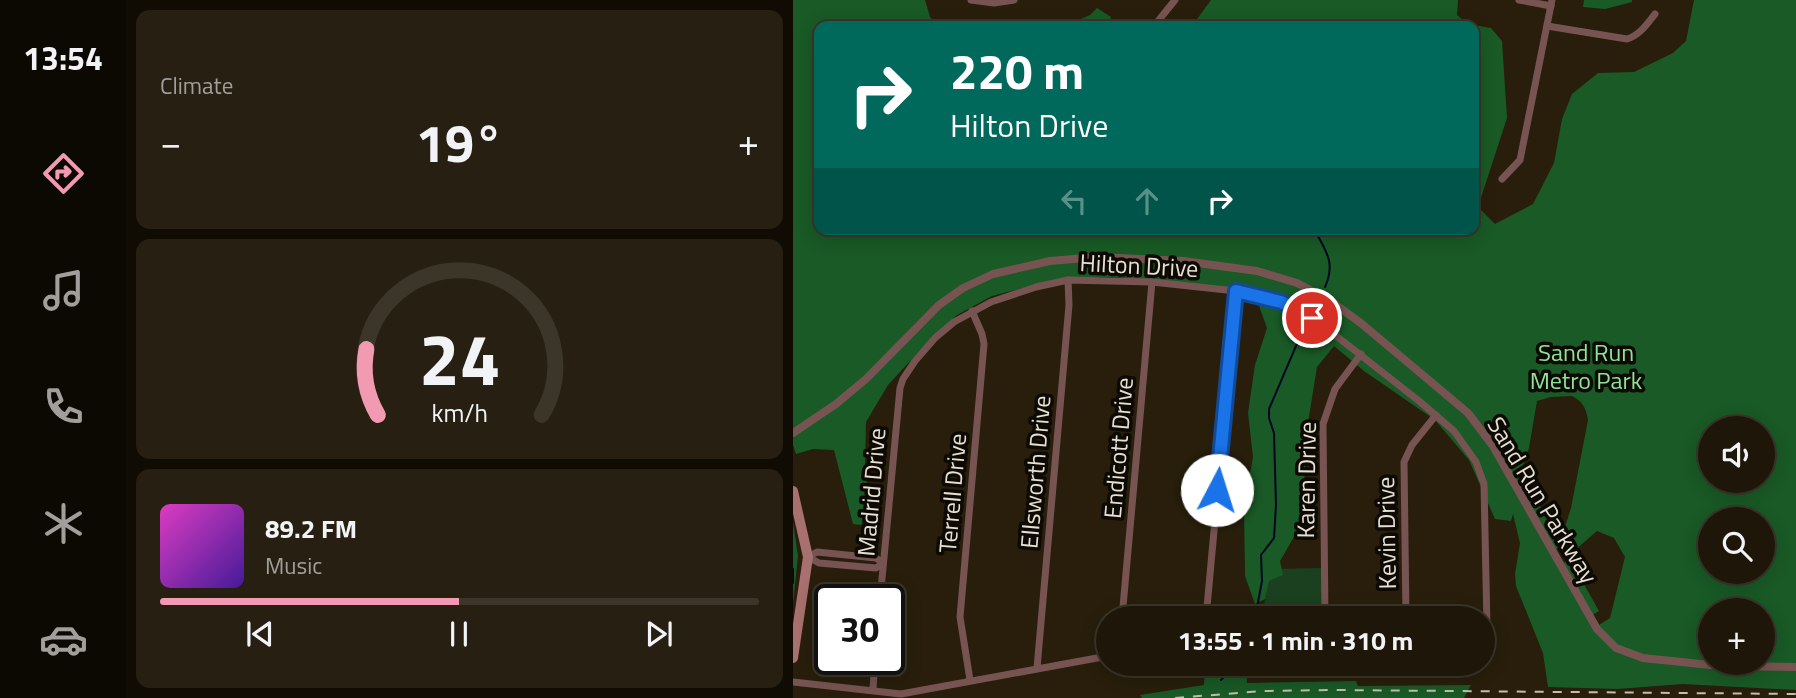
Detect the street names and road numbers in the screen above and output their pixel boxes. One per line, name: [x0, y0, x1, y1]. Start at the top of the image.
street label: Hilton Drive: [1079, 244, 1199, 286]
street label: Endicott Drive: [1094, 376, 1142, 520]
street label: Ellsworth Drive: [1010, 394, 1060, 550]
street label: Sand Run Parkway: [1479, 410, 1607, 591]
street label: Karen Drive: [1287, 421, 1325, 539]
street label: Madrid Drive: [847, 426, 895, 558]
street label: Terrell Drive: [929, 432, 975, 554]
street label: Kevin Drive: [1367, 476, 1405, 590]

